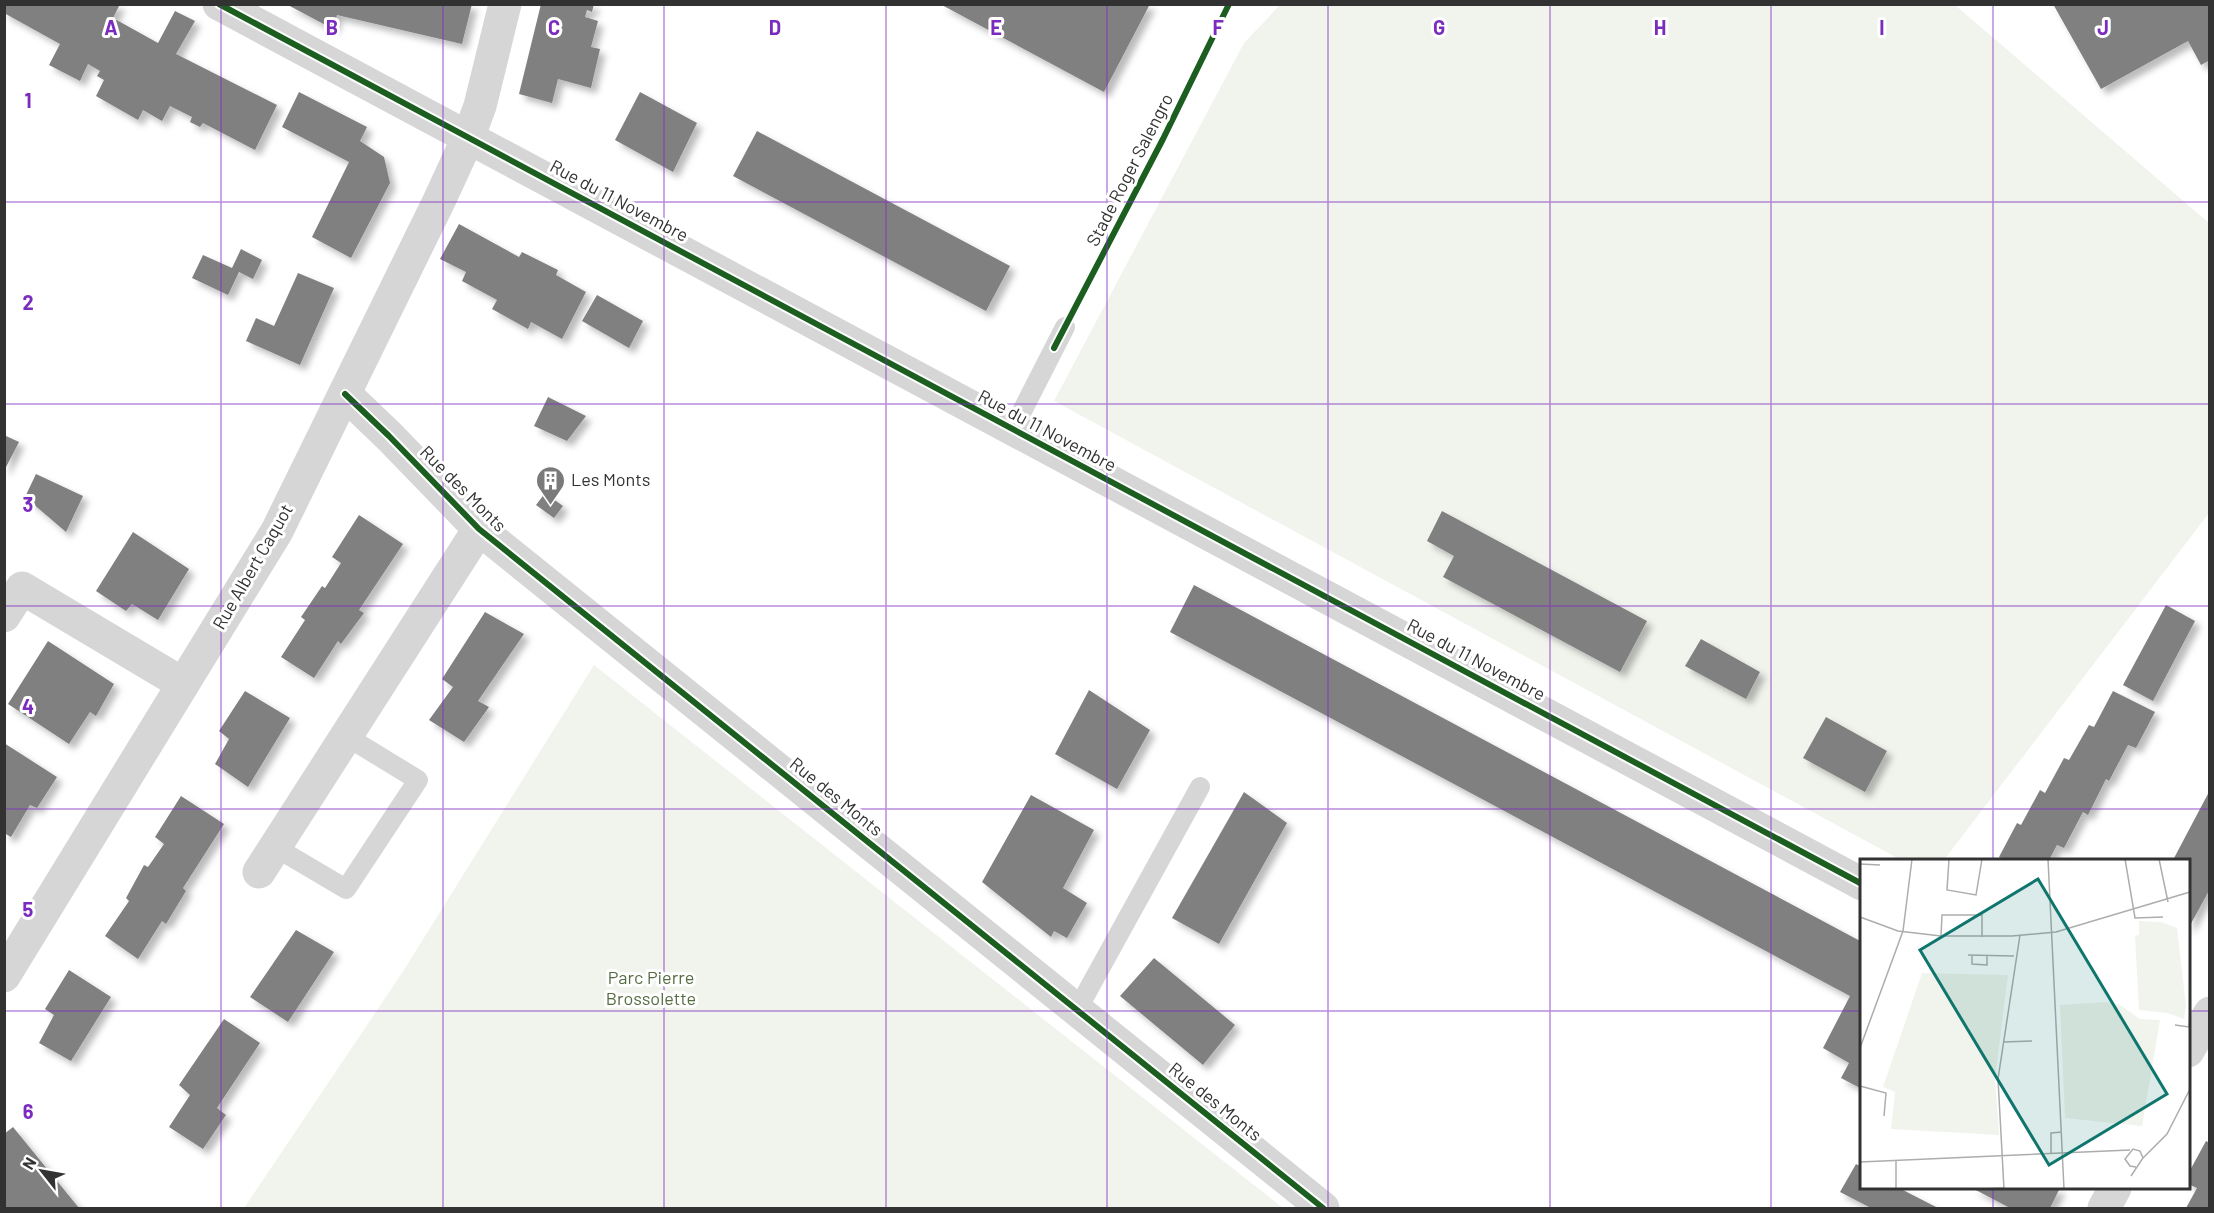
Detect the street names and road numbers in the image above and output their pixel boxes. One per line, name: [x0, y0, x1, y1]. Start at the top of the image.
street label: Stade Roger Salengro: [1081, 90, 1177, 250]
street label: Rue du 11 Novembre: [547, 154, 692, 246]
street label: Rue du 11 Novembre: [975, 384, 1120, 476]
street label: Rue des Monts: [416, 441, 511, 536]
street label: Rue Albert Caquot: [207, 500, 297, 633]
street label: Rue du 11 Novembre: [1404, 613, 1549, 705]
street label: Rue des Monts: [786, 752, 887, 840]
street label: Rue des Monts: [1165, 1057, 1266, 1145]

